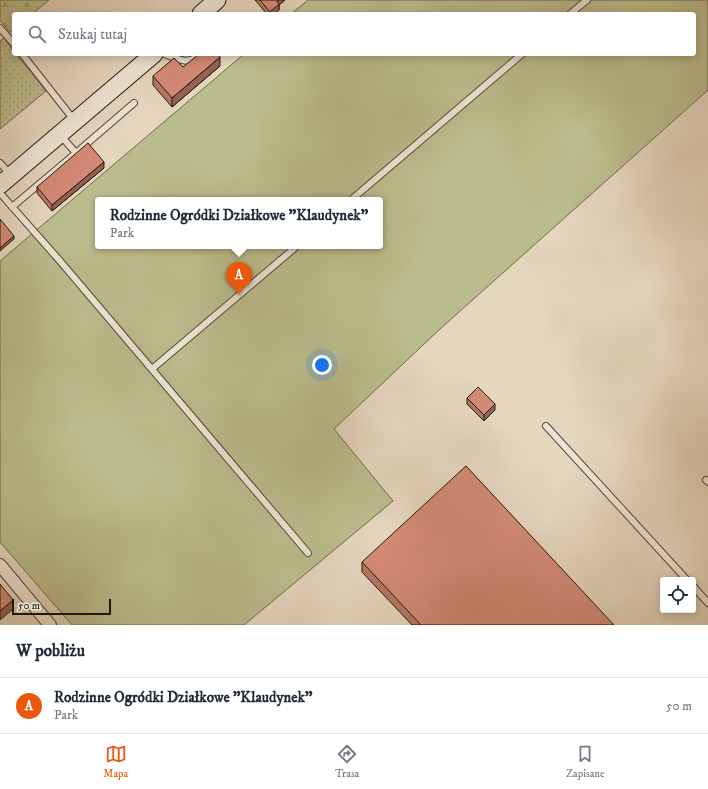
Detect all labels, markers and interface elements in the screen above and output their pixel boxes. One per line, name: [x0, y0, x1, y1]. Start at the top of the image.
search box: [12, 12, 696, 56]
icon: search: [26, 23, 48, 45]
text: Szukaj tutaj: [58, 25, 127, 44]
popup: [95, 197, 383, 249]
text: Rodzinne Ogródki Działkowe "Klaudynek": [110, 206, 368, 225]
text: Park: [110, 225, 134, 241]
pin: A: [226, 262, 252, 295]
your location: [312, 355, 332, 375]
map controls: [660, 577, 696, 613]
button: locate: [660, 577, 696, 613]
scale bar: [12, 597, 111, 616]
text: 50 m: [18, 599, 40, 613]
text: W pobliżu: [16, 640, 85, 662]
text: Rodzinne Ogródki Działkowe "Klaudynek": [54, 688, 312, 707]
text: A: [25, 698, 33, 714]
text: 50 m: [666, 698, 692, 714]
text: Park: [54, 707, 78, 723]
tab: Mapa: [103, 743, 128, 781]
tab: Trasa: [335, 743, 359, 781]
tab: Zapisane: [566, 743, 605, 781]

